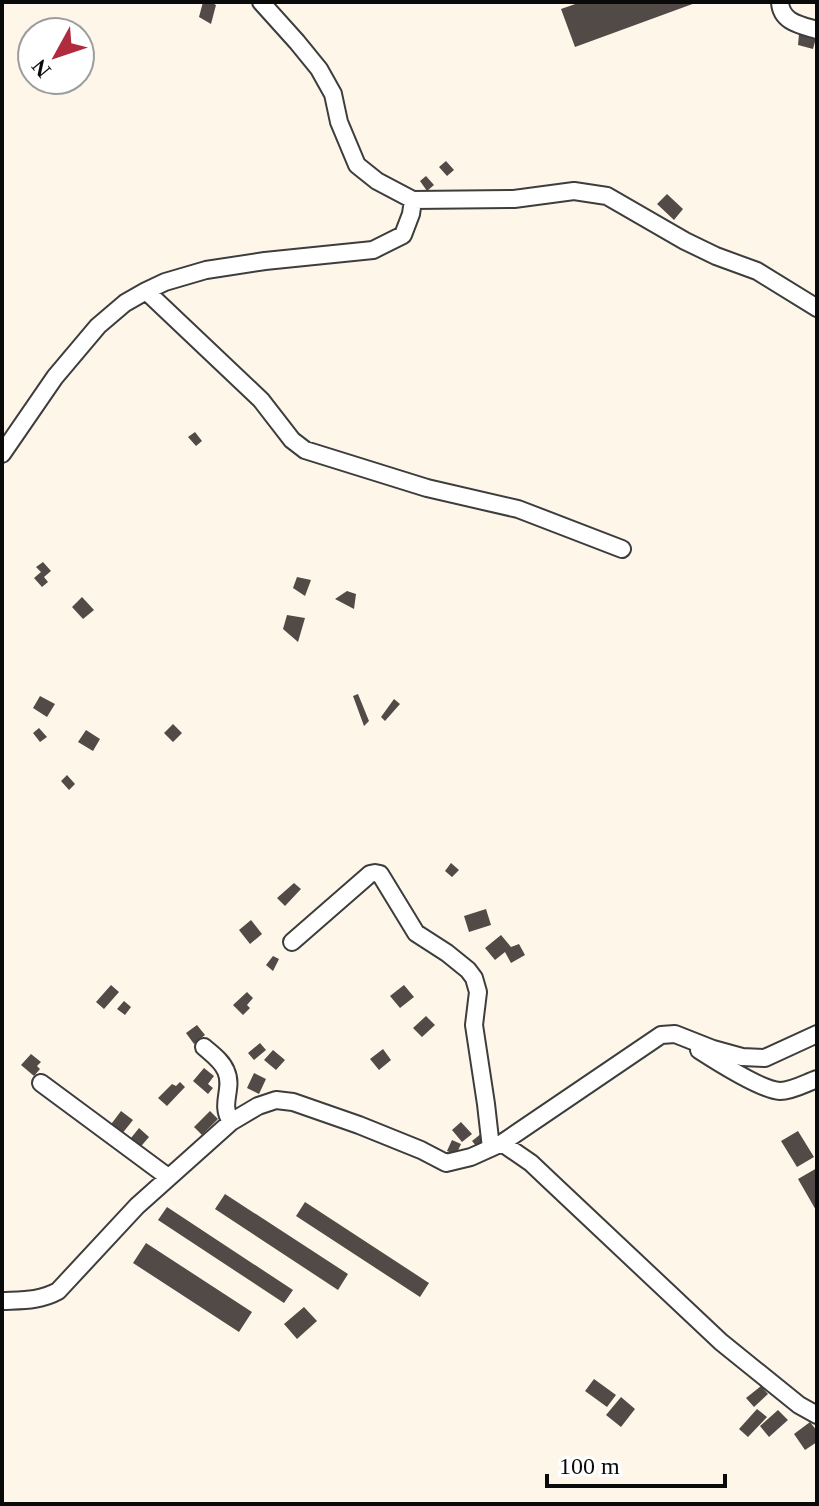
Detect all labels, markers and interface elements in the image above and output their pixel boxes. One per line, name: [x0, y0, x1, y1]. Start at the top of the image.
north arrow: [16, 16, 96, 96]
text: N: [26, 54, 56, 83]
scale bar: [547, 1438, 725, 1488]
text: 100 m: [559, 1453, 620, 1479]

